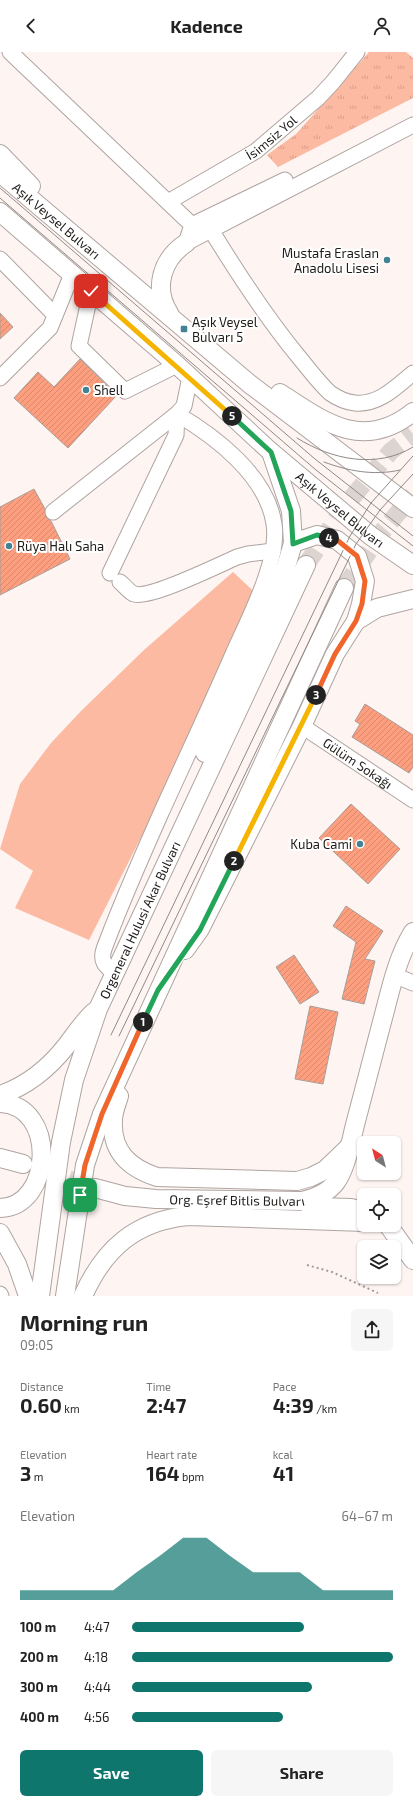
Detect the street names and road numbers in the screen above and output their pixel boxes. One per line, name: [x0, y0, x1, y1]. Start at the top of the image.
street label: İsimsiz Yol: [243, 112, 300, 163]
street label: Aşık Veysel Bulvarı: [9, 179, 104, 262]
street label: Aşık Veysel Bulvarı: [293, 468, 387, 551]
street label: Gülüm Sokağı: [320, 734, 396, 792]
street label: Orgeneral Hulusi Akar Bulvarı: [96, 839, 184, 1001]
street label: Org. Eşref Bitlis Bulvarı: [169, 1191, 306, 1209]

